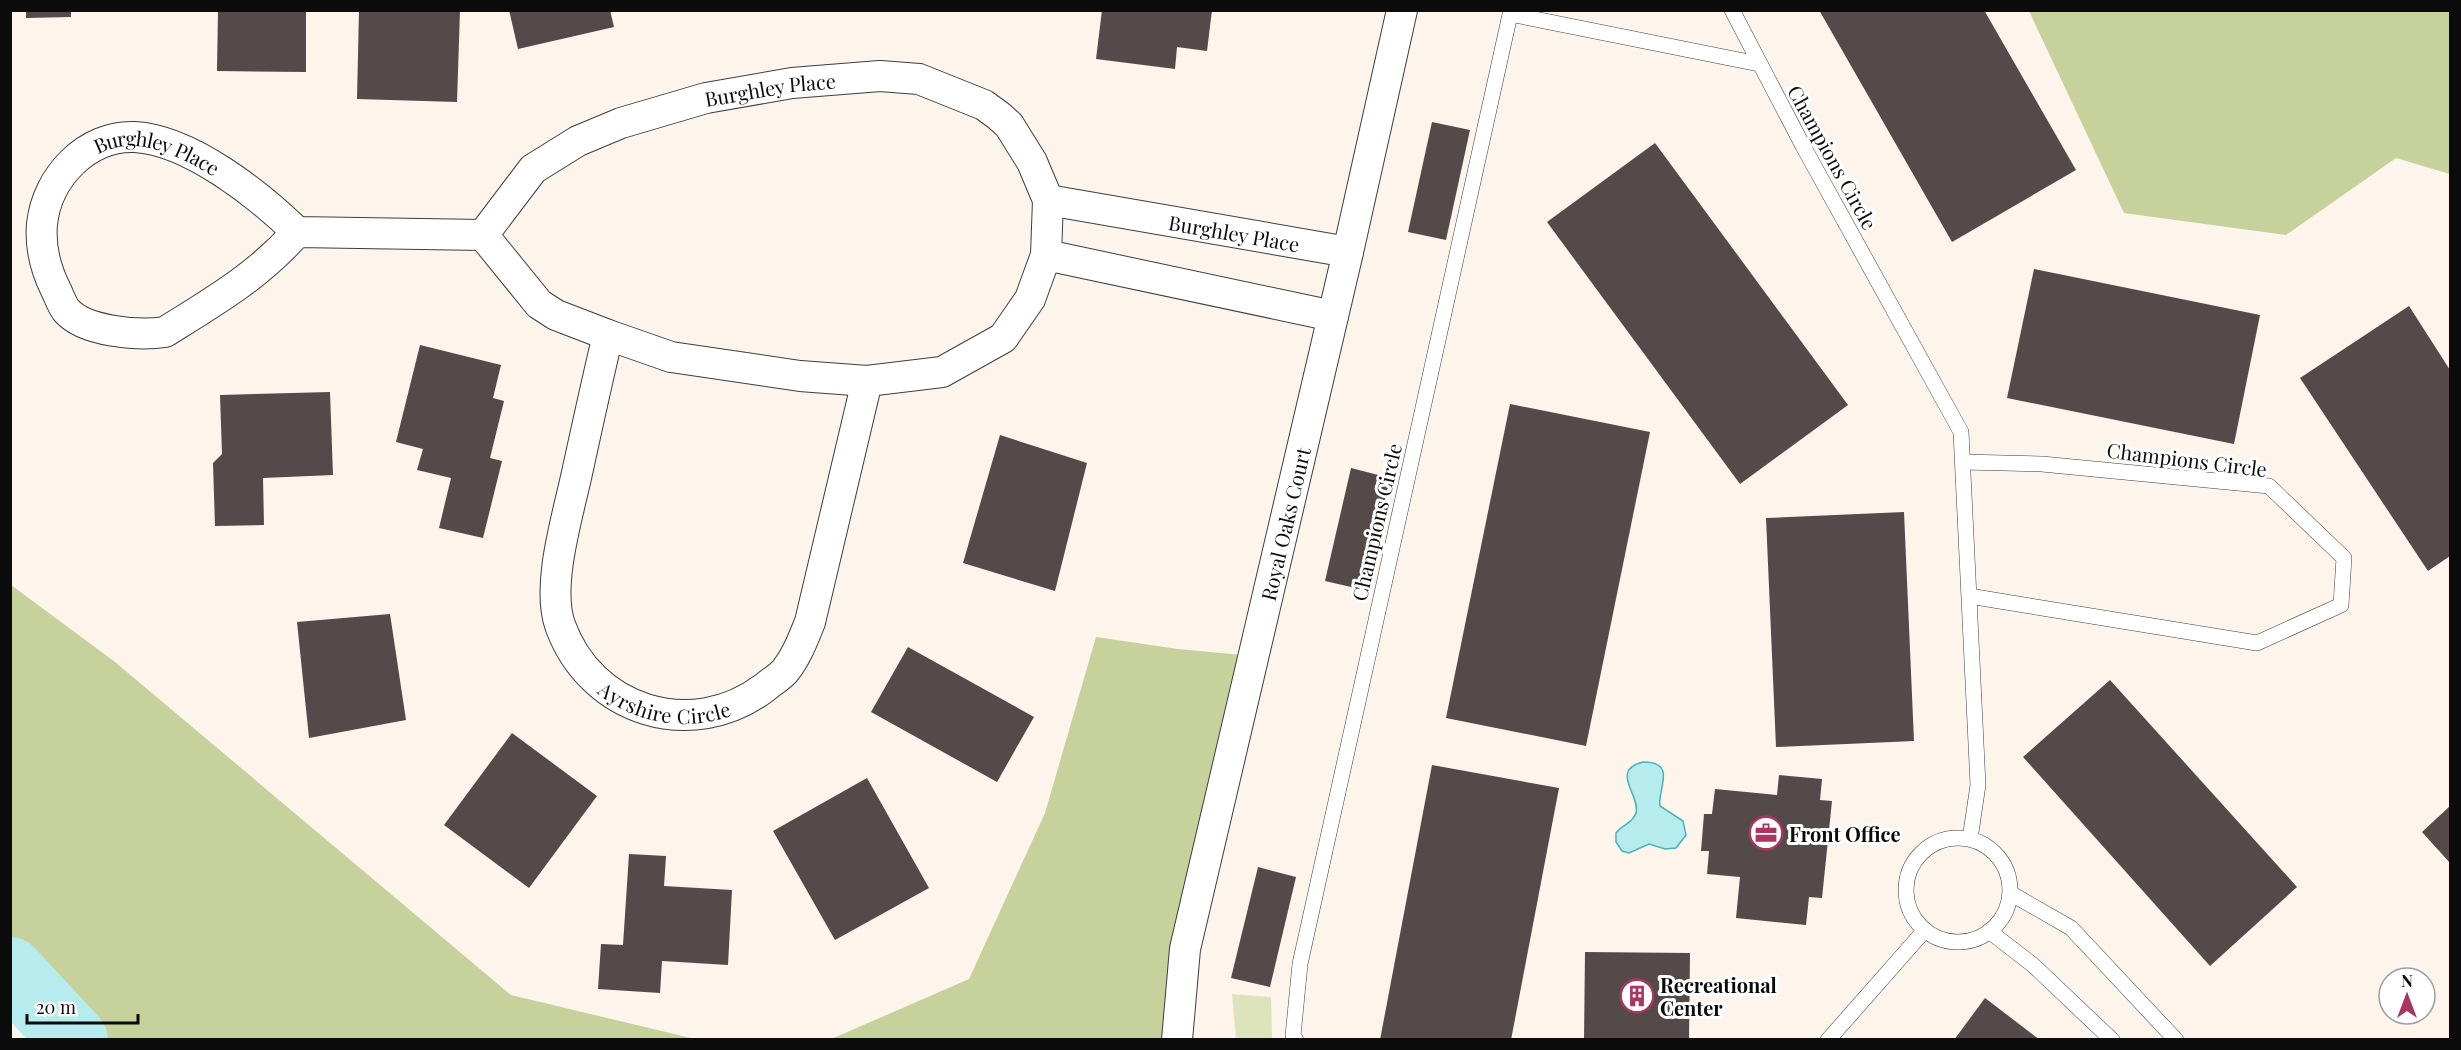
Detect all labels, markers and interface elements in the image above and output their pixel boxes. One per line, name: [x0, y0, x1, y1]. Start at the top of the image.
street label: Burghley Place: [702, 66, 837, 112]
street label: Champions Circle: [1782, 80, 1884, 234]
street label: Burghley Place: [89, 123, 225, 181]
street label: Burghley Place: [1167, 208, 1302, 257]
street label: Champions Circle: [2105, 436, 2269, 482]
street label: Champions Circle: [1345, 441, 1407, 603]
street label: Royal Oaks Court: [1253, 444, 1316, 603]
street label: Ayrshire Circle: [593, 674, 734, 729]
office icon: Front Office: [1748, 815, 1784, 851]
place label: Front Office: [1789, 820, 1901, 847]
north arrow: [2377, 966, 2437, 1026]
text: N: [2401, 970, 2413, 991]
place label: Recreational Center: [1660, 971, 1777, 1021]
building icon: Recreational Center: [1619, 978, 1655, 1014]
scale bar: [27, 987, 138, 1025]
text: 20 m: [36, 995, 76, 1019]

